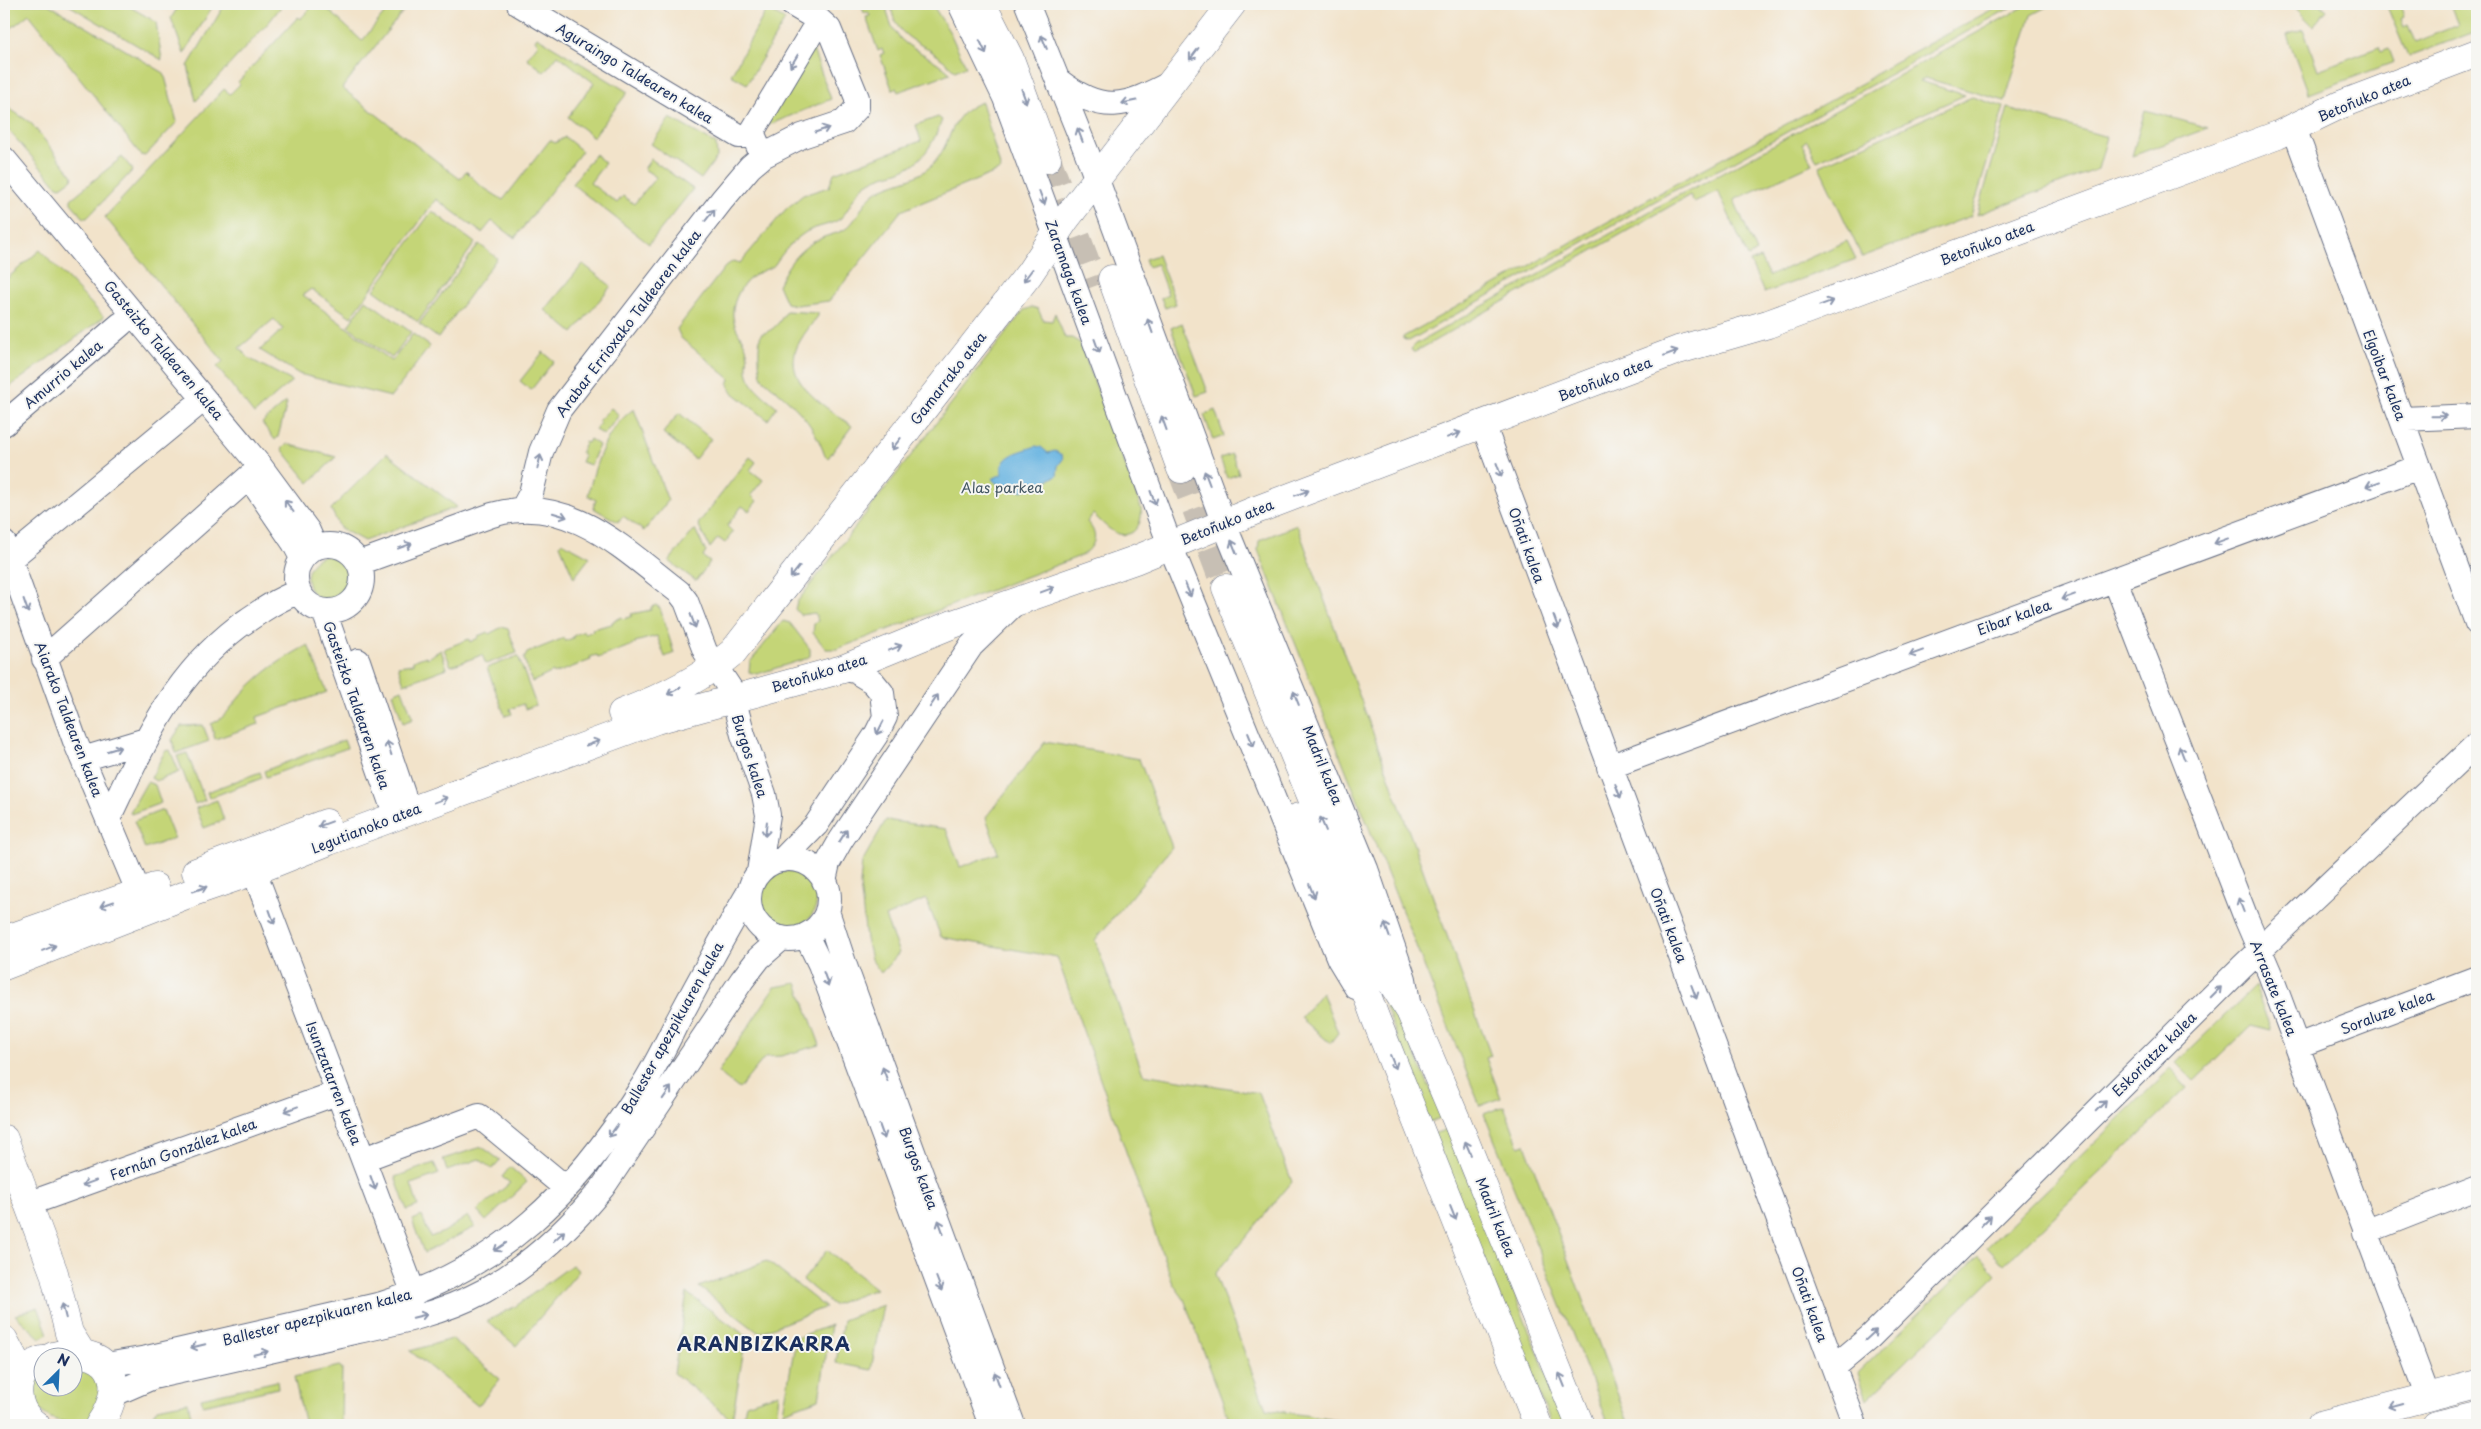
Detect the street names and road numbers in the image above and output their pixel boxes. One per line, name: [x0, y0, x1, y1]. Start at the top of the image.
street label: Aguraingo Taldearen kalea: [552, 18, 718, 129]
street label: Betoñuko atea: [2314, 69, 2414, 127]
street label: Betoñuko atea: [1937, 215, 2037, 271]
street label: Zaramaga kalea: [1040, 216, 1098, 328]
street label: Arabar Errioxako Taldearen kalea: [550, 224, 706, 421]
street label: Gasteizko Taldearen kalea: [99, 276, 229, 425]
street label: Gamarrako atea: [905, 327, 991, 429]
street label: Elgoibar kalea: [2358, 327, 2412, 424]
street label: Amurrio kalea: [19, 335, 107, 413]
street label: Betoñuko atea: [1555, 351, 1655, 407]
street label: Betoñuko atea: [1177, 494, 1277, 550]
street label: Oñati kalea: [1504, 504, 1550, 586]
street label: Eibar kalea: [1974, 594, 2055, 640]
street label: Gasteizko Taldearen kalea: [318, 618, 396, 792]
street label: Aiarako Taldearen kalea: [30, 638, 109, 801]
street label: Betoñuko atea: [769, 648, 870, 697]
street label: Burgos kalea: [727, 712, 773, 801]
street label: Madril kalea: [1298, 722, 1349, 809]
street label: Legutianoko atea: [308, 797, 424, 859]
street label: Oñati kalea: [1645, 884, 1693, 966]
street label: Arrasate kalea: [2245, 937, 2303, 1040]
street label: Ballester apezpikuaren kalea: [616, 938, 728, 1118]
street label: Soraluze kalea: [2337, 984, 2437, 1039]
street label: Eskoriatza kalea: [2107, 1007, 2201, 1101]
street label: Isuntzatarren kalea: [301, 1018, 367, 1148]
street label: Fernán González kalea: [107, 1112, 260, 1185]
street label: Burgos kalea: [894, 1124, 944, 1212]
street label: Madril kalea: [1471, 1174, 1522, 1261]
street label: Oñati kalea: [1787, 1263, 1833, 1345]
street label: Ballester apezpikuaren kalea: [220, 1283, 414, 1351]

